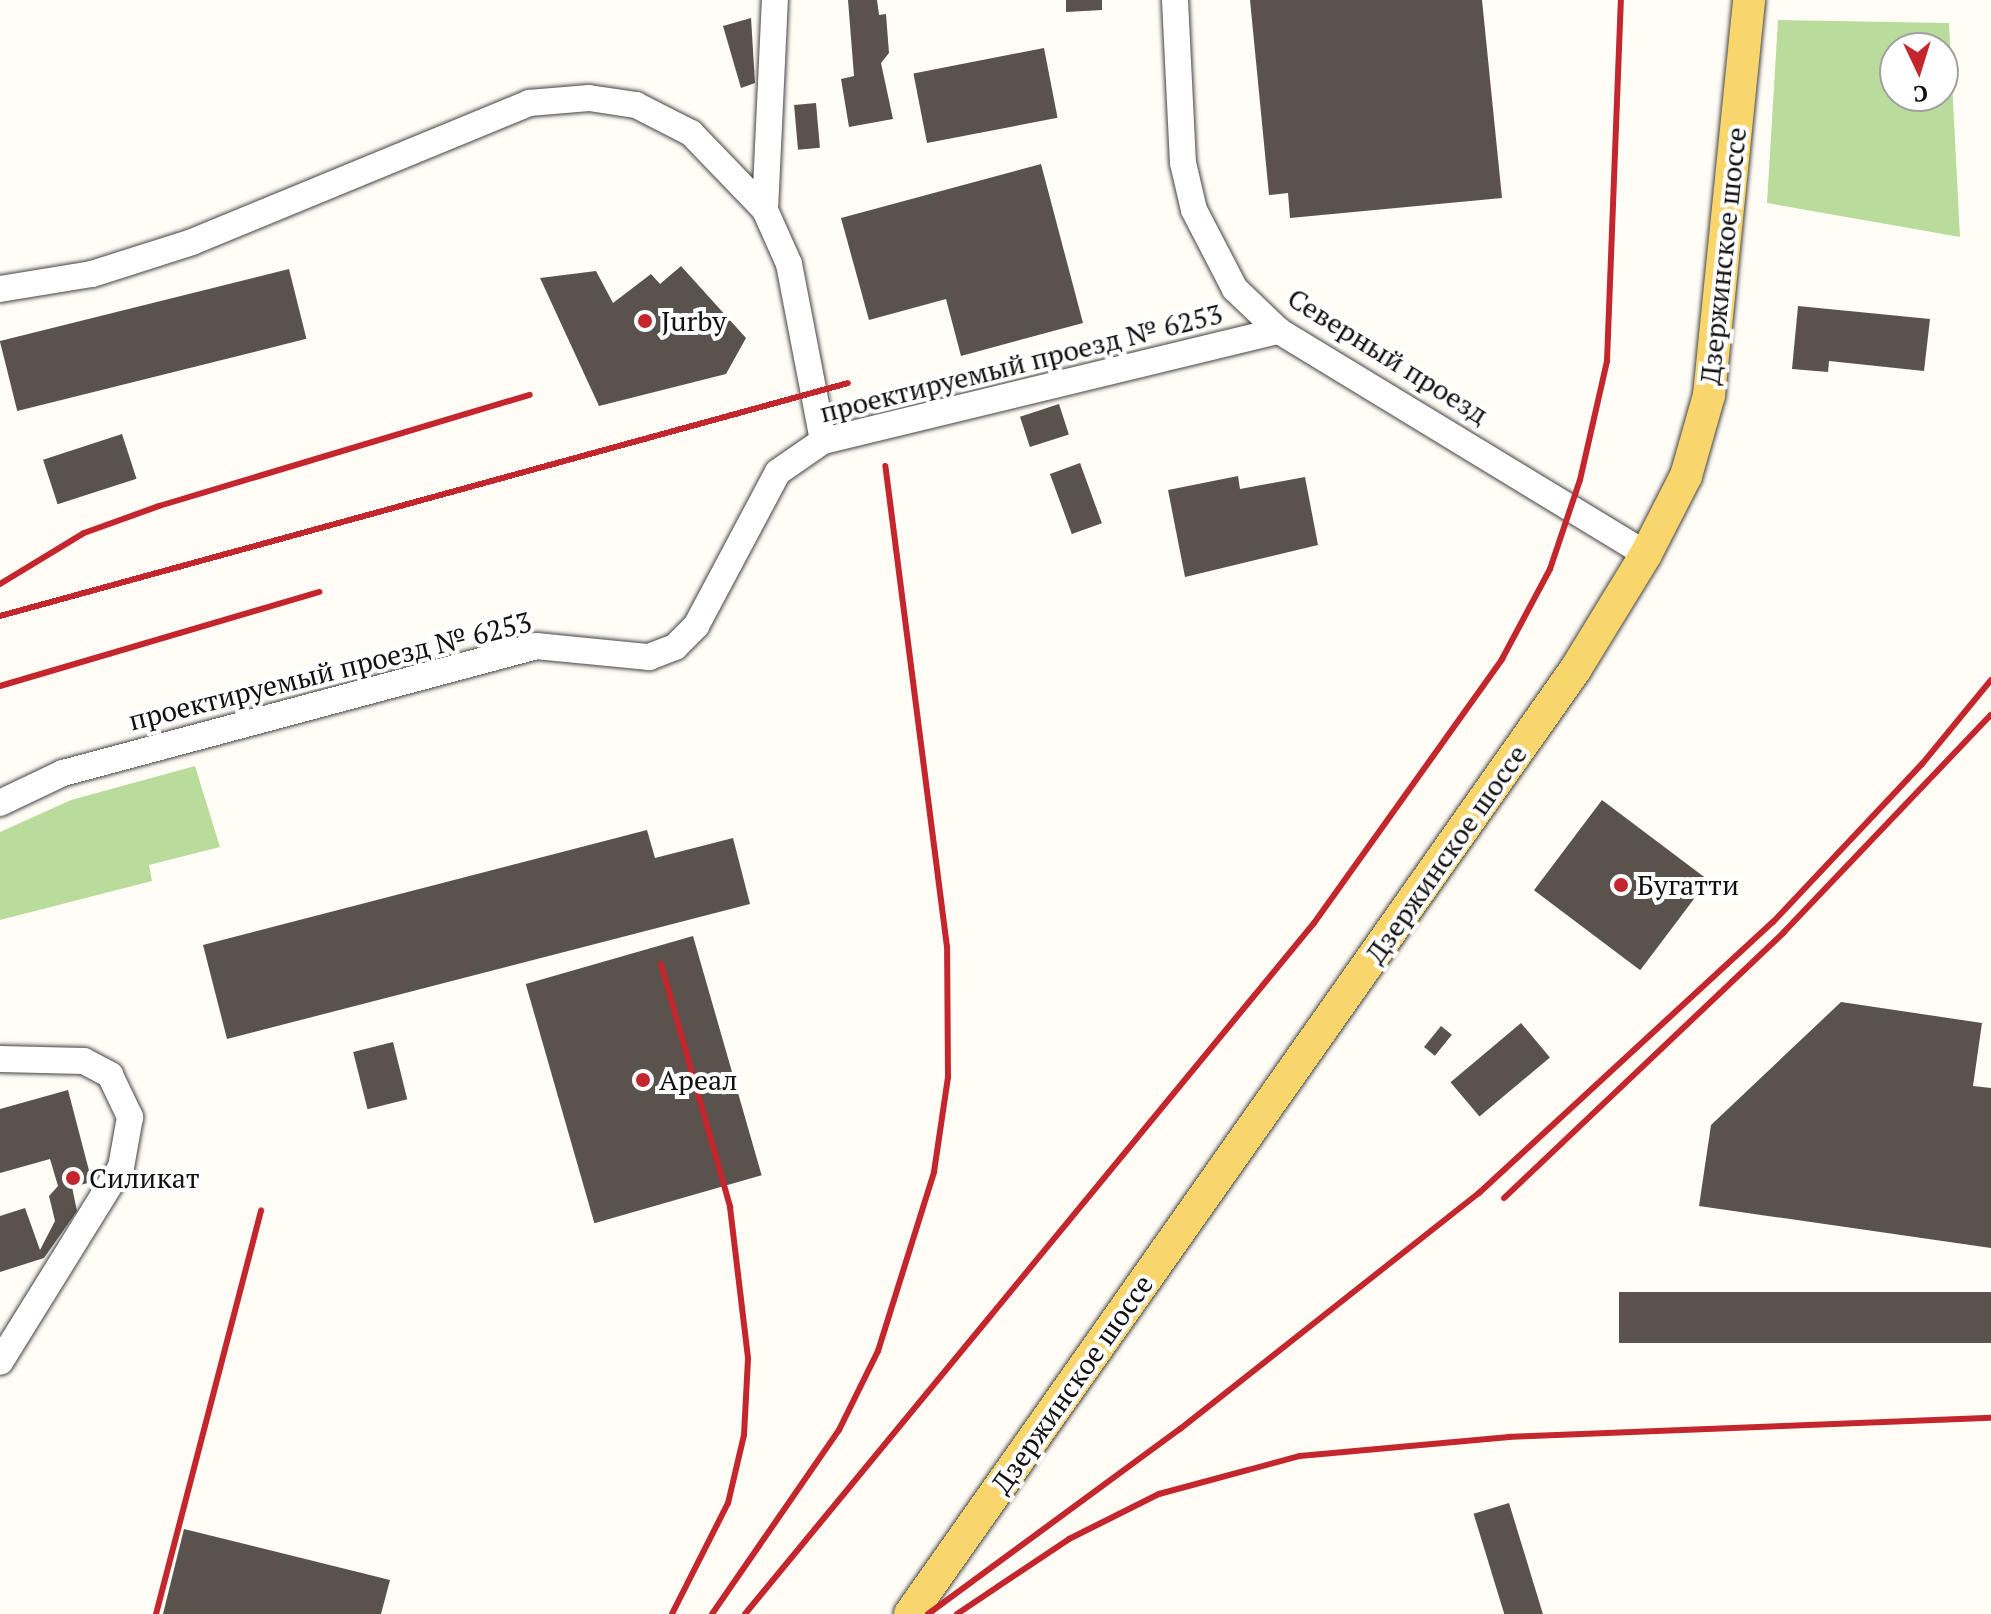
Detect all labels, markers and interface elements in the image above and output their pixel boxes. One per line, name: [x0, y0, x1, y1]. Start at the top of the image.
north arrow: [1879, 32, 1959, 112]
text: С: [1912, 79, 1929, 109]
street label: Дзержинское шоссе: [1693, 126, 1753, 386]
street label: Северный проезд: [1282, 281, 1494, 431]
street label: проектируемый проезд № 6253: [816, 297, 1226, 429]
place label: Jurby: [661, 304, 726, 338]
marker: Jurby: [636, 312, 654, 330]
street label: проектируемый проезд № 6253: [125, 605, 535, 737]
street label: Дзержинское шоссе: [1358, 738, 1534, 970]
place label: Бугатти: [1637, 868, 1739, 902]
marker: Бугатти: [1612, 876, 1630, 894]
place label: Ареал: [659, 1063, 737, 1097]
marker: Ареал: [634, 1071, 652, 1089]
place label: Силикат: [89, 1161, 200, 1195]
marker: Силикат: [64, 1169, 82, 1187]
street label: Дзержинское шоссе: [984, 1268, 1160, 1500]

